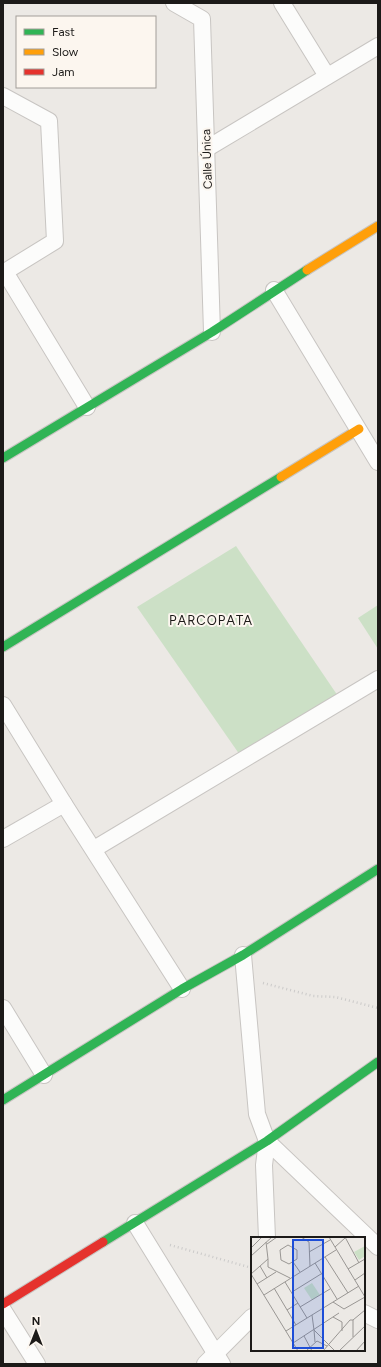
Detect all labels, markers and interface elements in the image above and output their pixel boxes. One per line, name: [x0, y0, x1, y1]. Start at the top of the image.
legend: [16, 16, 156, 88]
text: Fast: [52, 25, 75, 39]
text: Slow: [52, 45, 79, 59]
text: Jam: [52, 65, 75, 79]
street label: Calle Única: [199, 129, 215, 189]
district label: PARCOPATA: [169, 613, 253, 628]
inset map: [251, 1237, 365, 1351]
north arrow: [16, 1311, 56, 1351]
text: N: [32, 1315, 40, 1328]

